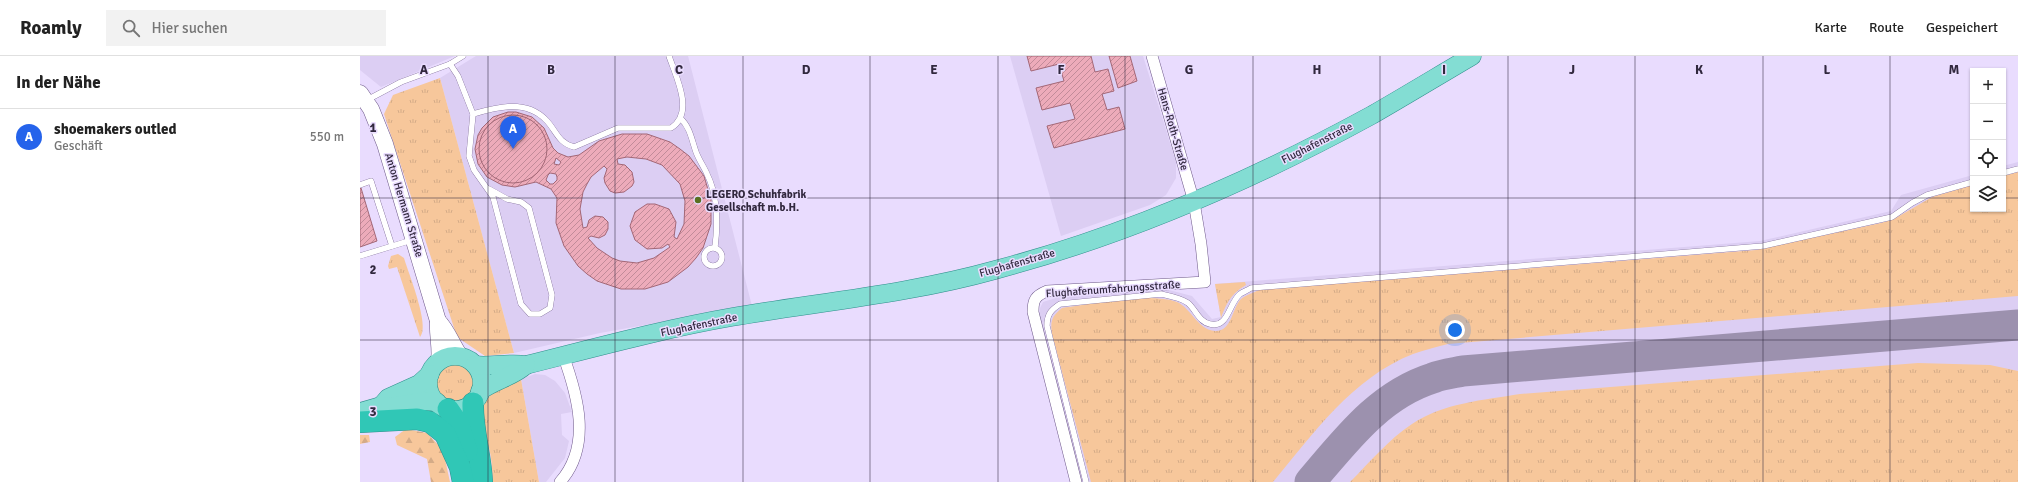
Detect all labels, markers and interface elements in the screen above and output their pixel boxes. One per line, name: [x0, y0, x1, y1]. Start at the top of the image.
search box: [106, 10, 386, 46]
text: Roamly: [20, 16, 82, 40]
icon: search: [120, 17, 142, 39]
text: Hier suchen: [152, 19, 228, 37]
text: Karte: [1814, 19, 1847, 36]
text: Route: [1869, 19, 1904, 36]
text: Gespeichert: [1926, 19, 1998, 36]
text: A: [420, 62, 429, 78]
text: B: [547, 62, 555, 78]
text: C: [675, 62, 683, 78]
text: D: [802, 62, 811, 78]
text: E: [930, 62, 938, 78]
text: F: [1058, 62, 1065, 78]
text: G: [1185, 62, 1193, 78]
text: H: [1313, 62, 1321, 78]
text: I: [1442, 62, 1446, 78]
text: J: [1569, 62, 1575, 78]
text: K: [1695, 62, 1703, 78]
text: L: [1824, 62, 1831, 78]
text: M: [1949, 62, 1960, 78]
map controls: [1970, 68, 2006, 212]
button: +: [1970, 68, 2006, 104]
text: In der Nähe: [16, 72, 101, 93]
street label: Hans-Roth-Straße: [1155, 86, 1191, 172]
button: −: [1970, 104, 2006, 140]
pin: A: [500, 116, 526, 149]
text: shoemakers outled: [54, 120, 177, 138]
text: 1: [369, 120, 377, 136]
street label: Flughafenstraße: [1279, 120, 1355, 166]
text: A: [25, 129, 33, 145]
text: 550 m: [310, 129, 344, 145]
text: Geschäft: [54, 138, 103, 154]
button: locate: [1970, 140, 2006, 176]
street label: Anton Hermann Straße: [382, 151, 426, 259]
button: layers: [1970, 176, 2006, 212]
place label: LEGERO Schuhfabrik Gesellschaft m.b.H.: [706, 188, 807, 214]
marker: LEGERO Schuhfabrik Gesellschaft m.b.H.: [693, 195, 703, 205]
street label: Flughafenstraße: [978, 246, 1056, 280]
text: 2: [369, 262, 377, 278]
street label: Flughafenumfahrungsstraße: [1045, 278, 1181, 300]
street label: Flughafenstraße: [660, 311, 738, 339]
your location: [1445, 320, 1465, 340]
text: 3: [369, 404, 377, 420]

